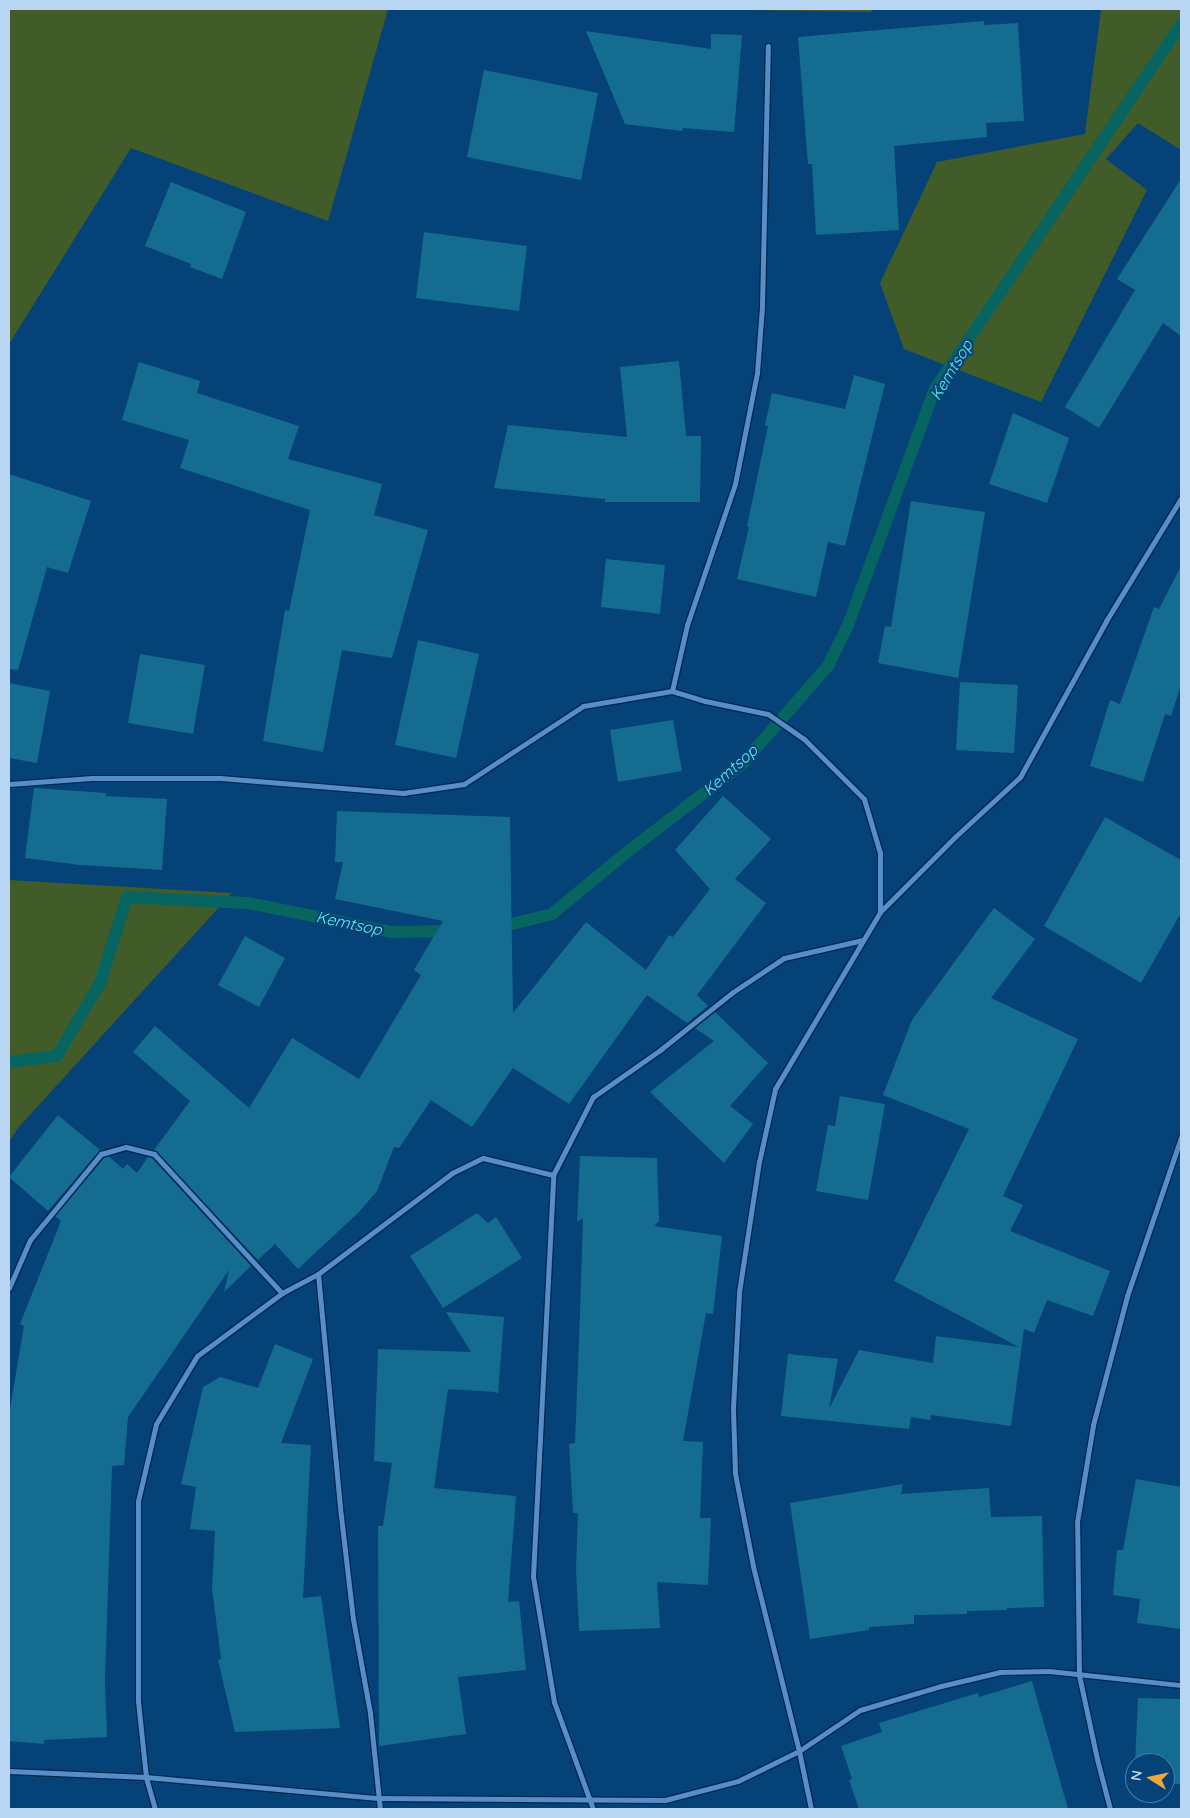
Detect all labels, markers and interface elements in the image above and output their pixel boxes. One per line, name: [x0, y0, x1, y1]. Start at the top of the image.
water label: Kemtsop: [926, 336, 976, 404]
water label: Kemtsop: [699, 741, 761, 799]
water label: Kemtsop: [314, 907, 384, 939]
north arrow: [1125, 1753, 1175, 1803]
text: N: [1126, 1769, 1146, 1782]

